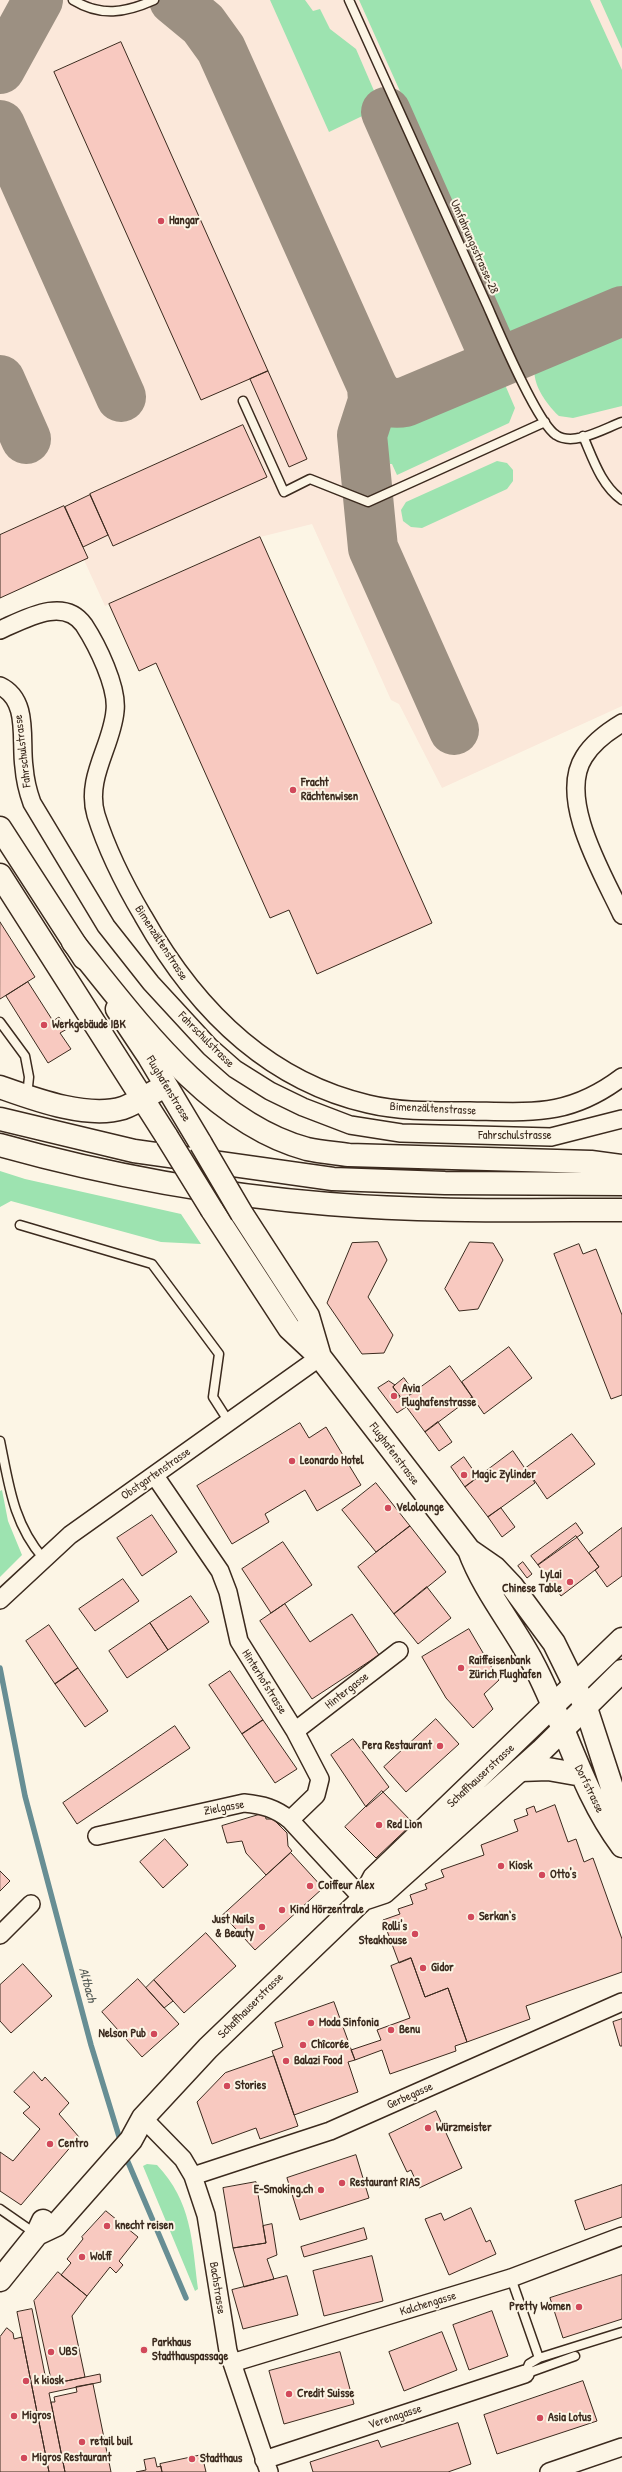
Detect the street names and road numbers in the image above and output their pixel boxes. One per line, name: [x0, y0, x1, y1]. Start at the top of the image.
street label: Umfahrungsstrasse-28: [447, 198, 501, 296]
street label: Fahrschulstrasse: [11, 714, 35, 788]
street label: Bimenzältenstrasse: [131, 903, 191, 983]
street label: Fahrschulstrasse: [175, 1009, 237, 1071]
street label: Flughafenstrasse: [143, 1054, 193, 1124]
street label: Bimenzältenstrasse: [389, 1100, 477, 1118]
street label: Fahrschulstrasse: [478, 1129, 552, 1143]
street label: Flughafenstrasse: [366, 1420, 422, 1488]
street label: Obstgartenstrasse: [119, 1445, 193, 1503]
street label: Hinterhofstrasse: [238, 1647, 290, 1717]
street label: Hintergasse: [322, 1670, 372, 1712]
street label: Schaffhauserstrasse: [444, 1741, 518, 1811]
street label: Dorfstrasse: [571, 1763, 607, 1815]
street label: Zielgasse: [203, 1797, 245, 1819]
street label: Schaffhauserstrasse: [215, 1970, 287, 2042]
street label: Gerbegasse: [385, 2079, 435, 2113]
street label: Bachstrasse: [206, 2261, 228, 2315]
street label: Kalchengasse: [398, 2289, 458, 2319]
street label: Verenagasse: [367, 2402, 423, 2432]

